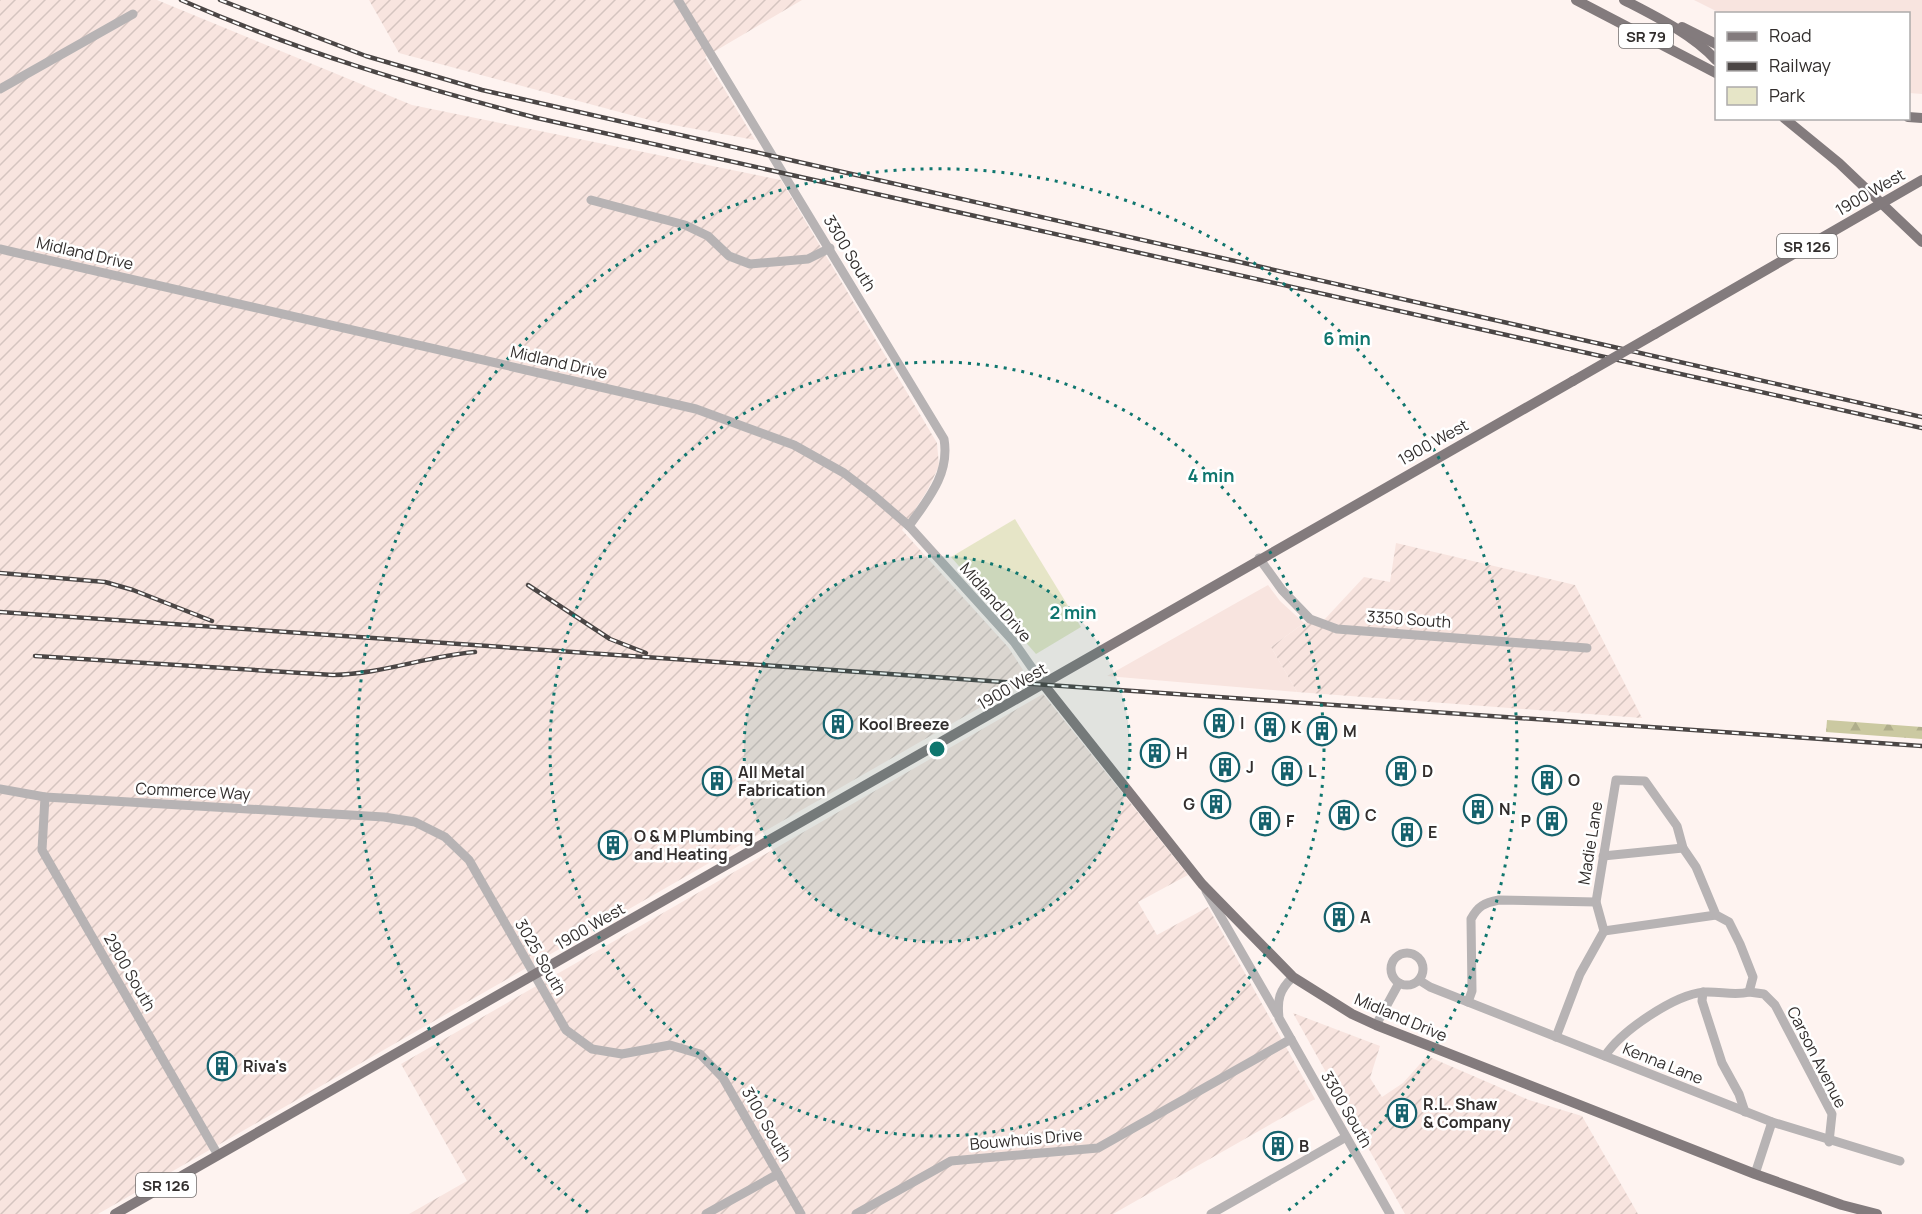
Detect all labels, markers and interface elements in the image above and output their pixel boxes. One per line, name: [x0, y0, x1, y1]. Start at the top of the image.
legend: [1715, 12, 1910, 120]
text: Road: [1769, 23, 1812, 47]
road number: SR 79: [1619, 24, 1673, 48]
text: Railway: [1769, 53, 1831, 77]
text: Park: [1769, 83, 1806, 107]
street label: 1900 West: [1831, 163, 1909, 221]
street label: 3300 South: [819, 211, 881, 295]
street label: Midland Drive: [34, 231, 136, 275]
road number: SR 126: [1777, 234, 1837, 258]
text: 6 min: [1323, 326, 1371, 350]
street label: Midland Drive: [508, 340, 610, 384]
street label: 1900 West: [1394, 414, 1472, 470]
text: 4 min: [1187, 463, 1235, 487]
street label: Midland Drive: [955, 557, 1037, 647]
text: 2 min: [1050, 600, 1096, 624]
street label: 3350 South: [1366, 605, 1452, 633]
street label: 1900 West: [973, 657, 1051, 715]
building icon: I: [1203, 707, 1235, 739]
building icon: Kool Breeze: [822, 708, 854, 740]
building icon: K: [1254, 711, 1286, 743]
place label: I: [1240, 712, 1245, 734]
place label: Kool Breeze: [859, 713, 950, 735]
building icon: M: [1306, 715, 1338, 747]
place label: K: [1291, 716, 1302, 738]
place label: M: [1343, 720, 1357, 742]
building icon: H: [1139, 737, 1171, 769]
centre of rings: [927, 739, 947, 759]
place label: H: [1176, 742, 1188, 764]
building icon: J: [1209, 751, 1241, 783]
building icon: L: [1271, 755, 1303, 787]
building icon: D: [1385, 755, 1417, 787]
place label: J: [1246, 756, 1254, 778]
place label: L: [1308, 760, 1317, 782]
place label: D: [1422, 760, 1433, 782]
place label: All Metal Fabrication: [738, 761, 826, 801]
building icon: O: [1531, 764, 1563, 796]
building icon: All Metal Fabrication: [701, 765, 733, 797]
place label: O: [1568, 769, 1580, 791]
street label: Commerce Way: [135, 777, 252, 805]
building icon: G: [1200, 788, 1232, 820]
place label: G: [1183, 793, 1195, 815]
building icon: N: [1462, 793, 1494, 825]
place label: N: [1499, 798, 1511, 820]
building icon: C: [1328, 799, 1360, 831]
street label: Madie Lane: [1573, 800, 1607, 886]
place label: C: [1365, 804, 1377, 826]
building icon: F: [1249, 805, 1281, 837]
building icon: P: [1536, 805, 1568, 837]
place label: F: [1286, 810, 1295, 832]
place label: P: [1521, 810, 1531, 832]
building icon: E: [1391, 816, 1423, 848]
place label: E: [1428, 821, 1437, 843]
place label: O & M Plumbing and Heating: [634, 825, 753, 865]
building icon: O & M Plumbing and Heating: [597, 829, 629, 861]
street label: 1900 West: [551, 897, 629, 955]
building icon: A: [1323, 901, 1355, 933]
place label: A: [1360, 906, 1371, 928]
street label: 3025 South: [510, 915, 572, 999]
street label: 2900 South: [99, 929, 161, 1015]
street label: Midland Drive: [1351, 988, 1451, 1046]
street label: Carson Avenue: [1782, 1002, 1852, 1112]
street label: Kenna Lane: [1620, 1037, 1706, 1089]
building icon: Riva's: [206, 1050, 238, 1082]
place label: Riva's: [243, 1055, 287, 1077]
street label: 3300 South: [1316, 1067, 1378, 1151]
street label: 3100 South: [737, 1083, 797, 1165]
place label: R.L. Shaw & Company: [1423, 1093, 1511, 1133]
building icon: R.L. Shaw & Company: [1386, 1097, 1418, 1129]
street label: Bouwhuis Drive: [969, 1123, 1083, 1155]
building icon: B: [1262, 1130, 1294, 1162]
place label: B: [1299, 1135, 1309, 1157]
road number: SR 126: [136, 1173, 196, 1197]

